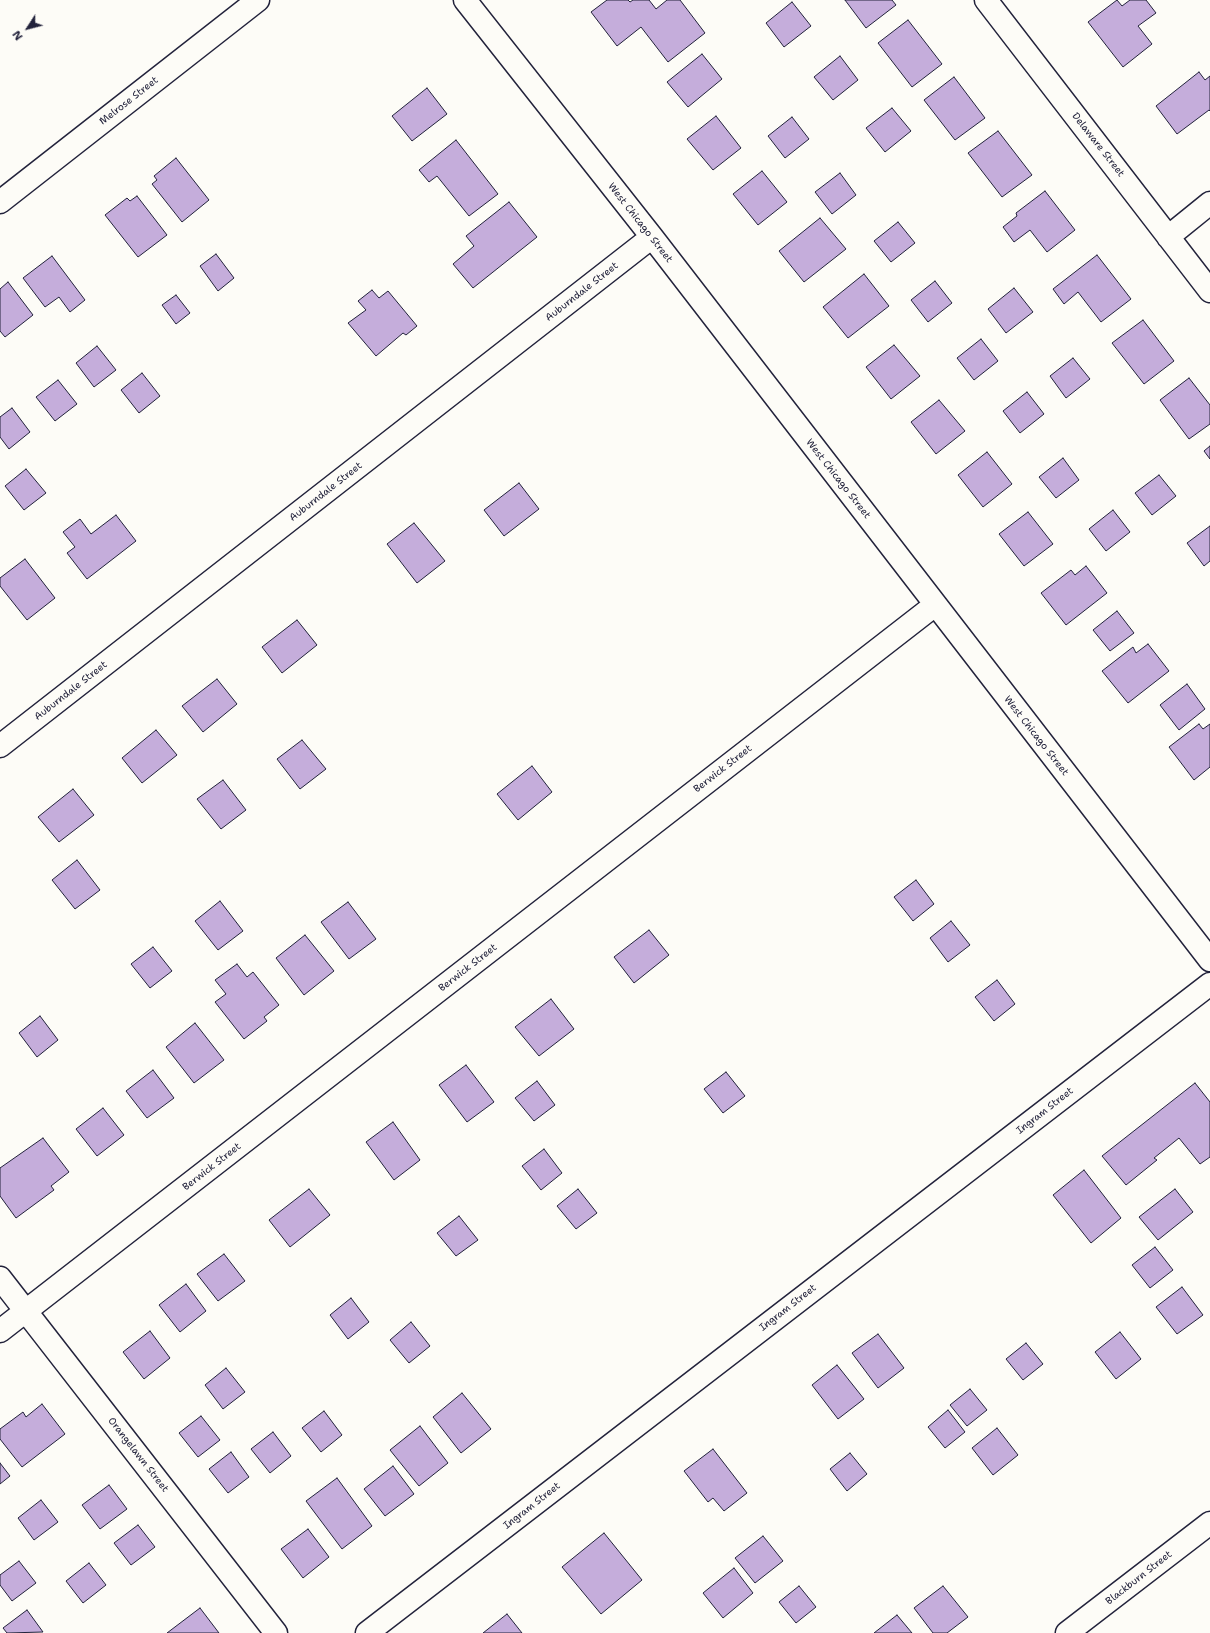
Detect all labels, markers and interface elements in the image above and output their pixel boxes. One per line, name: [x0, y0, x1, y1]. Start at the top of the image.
north arrow: [8, 8, 48, 48]
text: N: [9, 27, 27, 43]
street label: Melrose Street: [97, 74, 161, 128]
street label: Delaware Street: [1069, 110, 1127, 180]
street label: West Chicago Street: [605, 181, 675, 265]
street label: Auburndale Street: [543, 260, 621, 324]
street label: West Chicago Street: [803, 437, 873, 521]
street label: Auburndale Street: [287, 460, 365, 524]
street label: Auburndale Street: [32, 659, 110, 723]
street label: West Chicago Street: [1001, 694, 1071, 778]
street label: Berwick Street: [691, 743, 755, 795]
street label: Berwick Street: [436, 942, 500, 994]
street label: Ingram Street: [1014, 1085, 1076, 1137]
street label: Berwick Street: [180, 1141, 244, 1193]
street label: Ingram Street: [757, 1282, 819, 1334]
street label: Orangelawn Street: [105, 1415, 171, 1495]
street label: Ingram Street: [501, 1480, 563, 1532]
street label: Blackburn Street: [1104, 1548, 1174, 1608]

